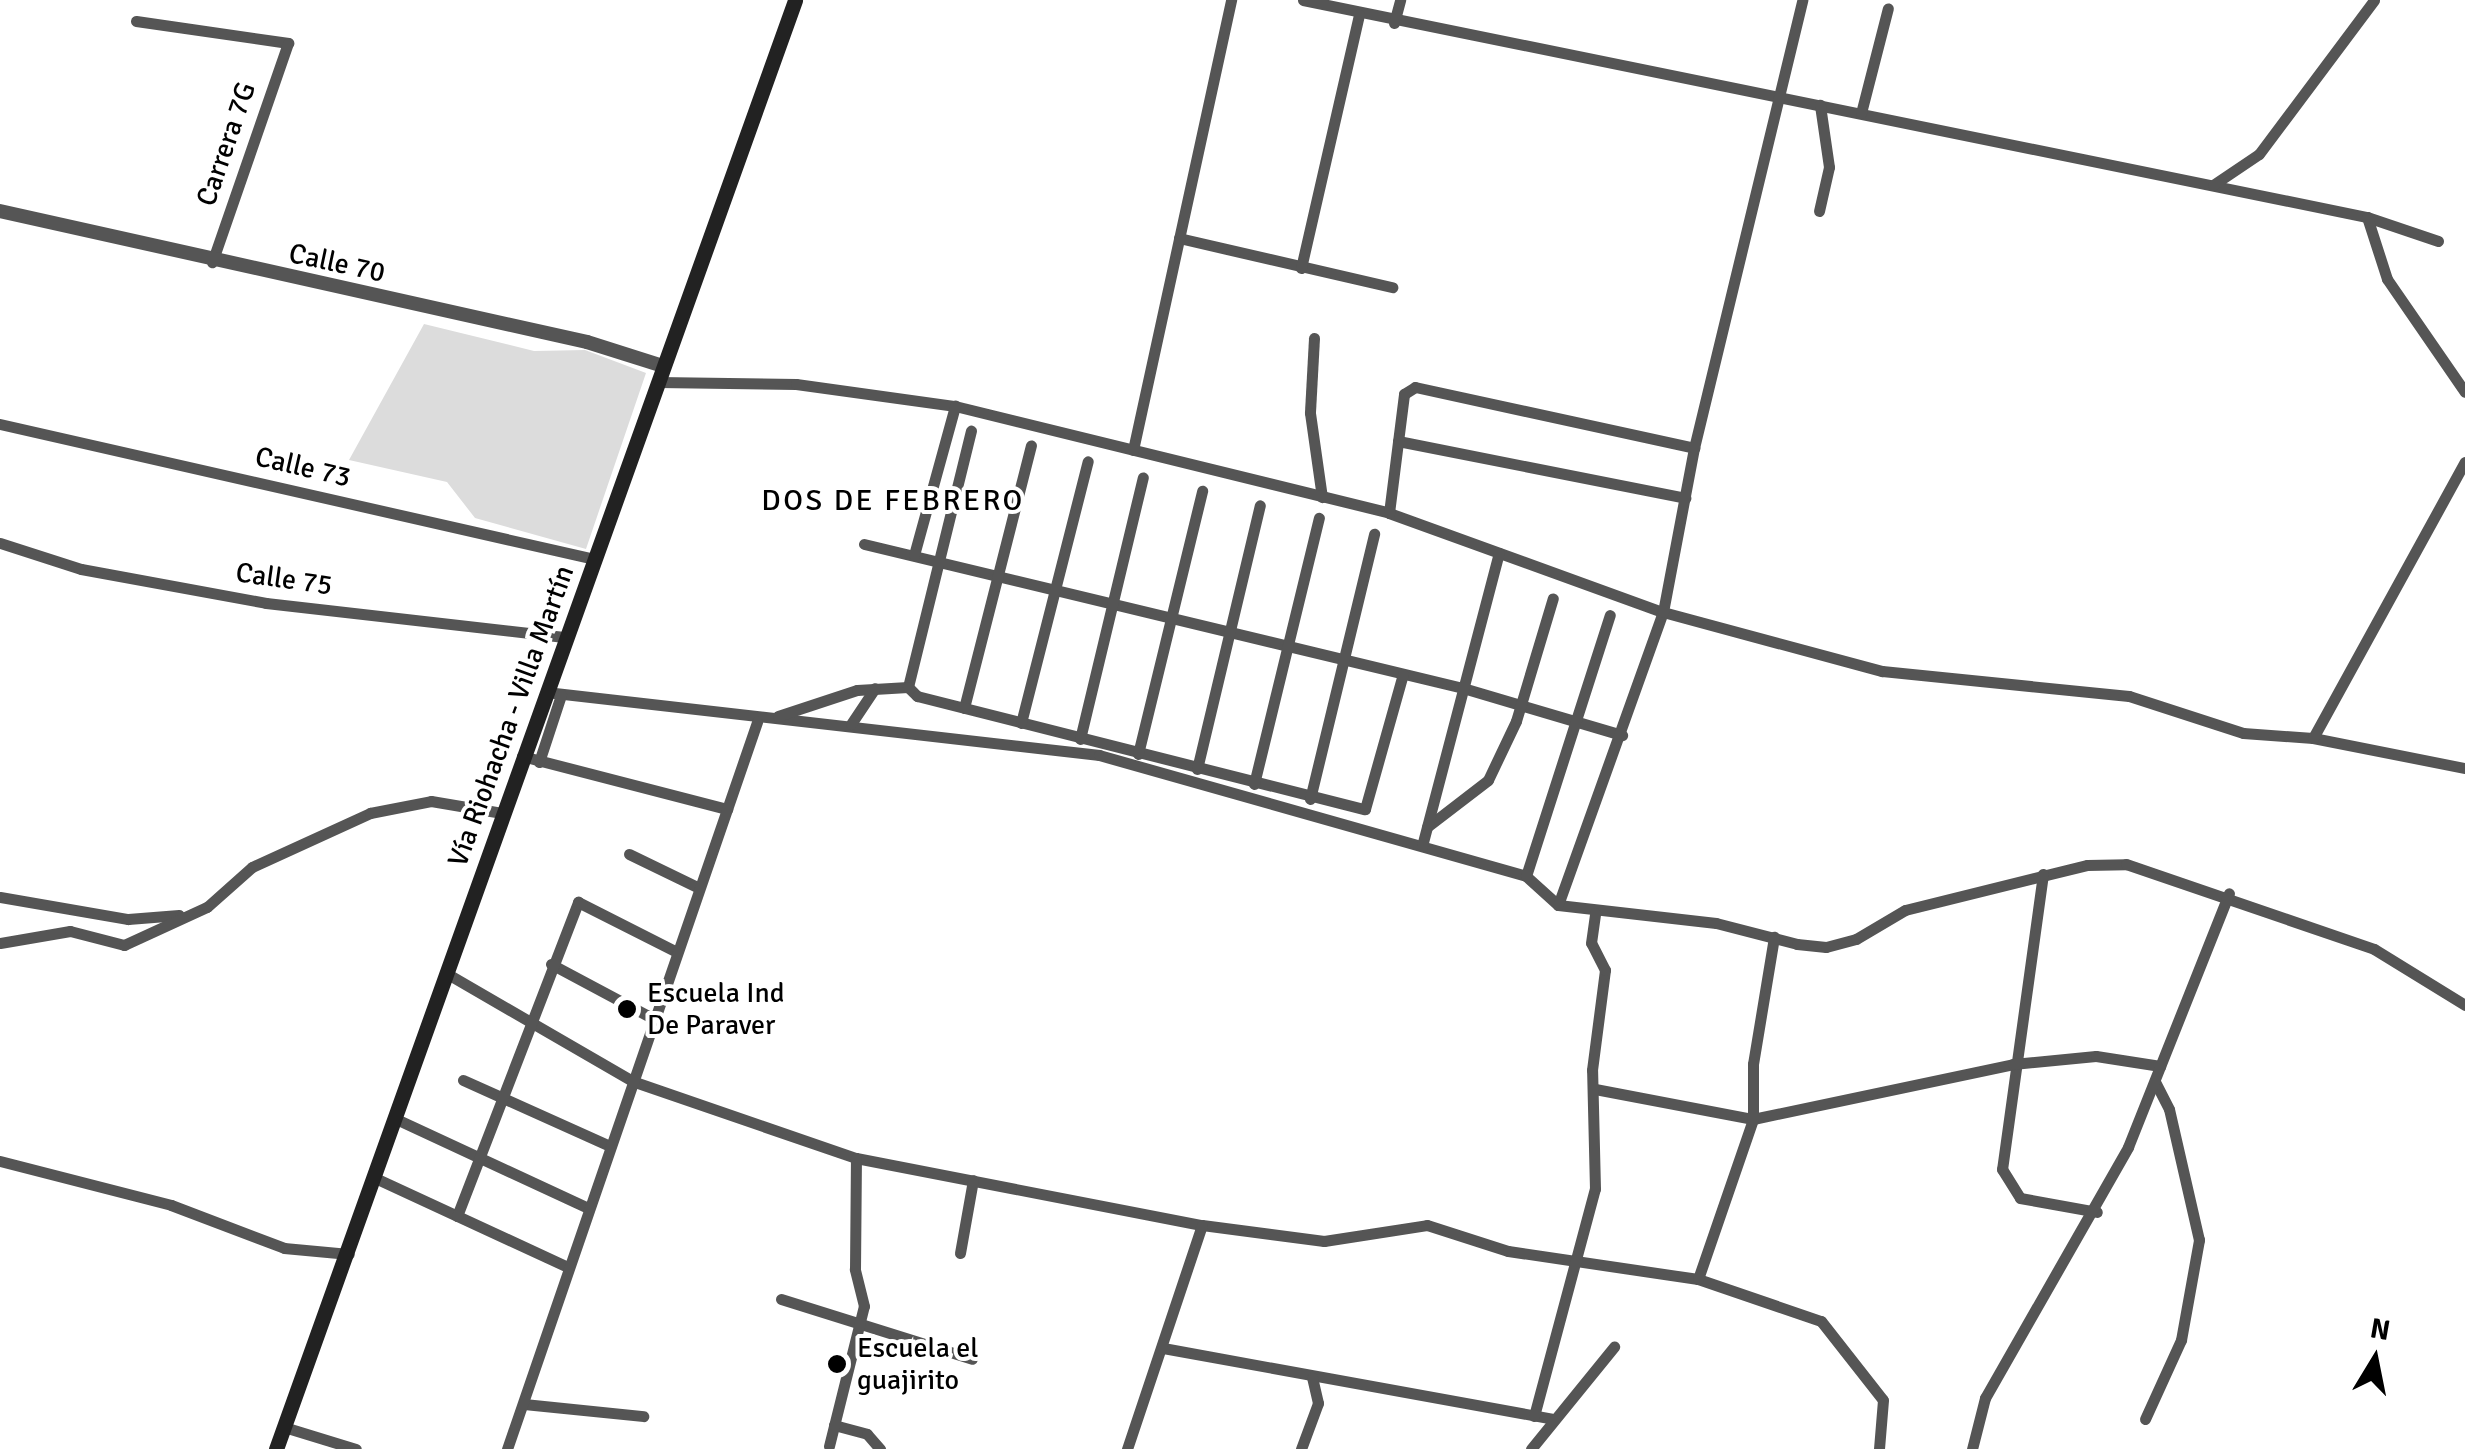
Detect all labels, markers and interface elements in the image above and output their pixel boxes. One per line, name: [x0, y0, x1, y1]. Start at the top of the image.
street label: Carrera 7G: [189, 78, 263, 210]
street label: Calle 70: [286, 236, 388, 290]
street label: Calle 73: [252, 440, 354, 494]
district label: DOS DE FEBRERO: [761, 483, 1025, 519]
street label: Calle 75: [234, 556, 334, 602]
street label: Vía Riohacha - Villa Martín: [441, 561, 581, 871]
place label: Escuela Ind De Paraver: [647, 976, 785, 1042]
marker: Escuela Ind De Paraver: [616, 998, 638, 1020]
north arrow: [2325, 1309, 2425, 1409]
text: N: [2368, 1311, 2393, 1348]
place label: Escuela el guajirito: [857, 1331, 978, 1397]
marker: Escuela el guajirito: [826, 1353, 848, 1375]

